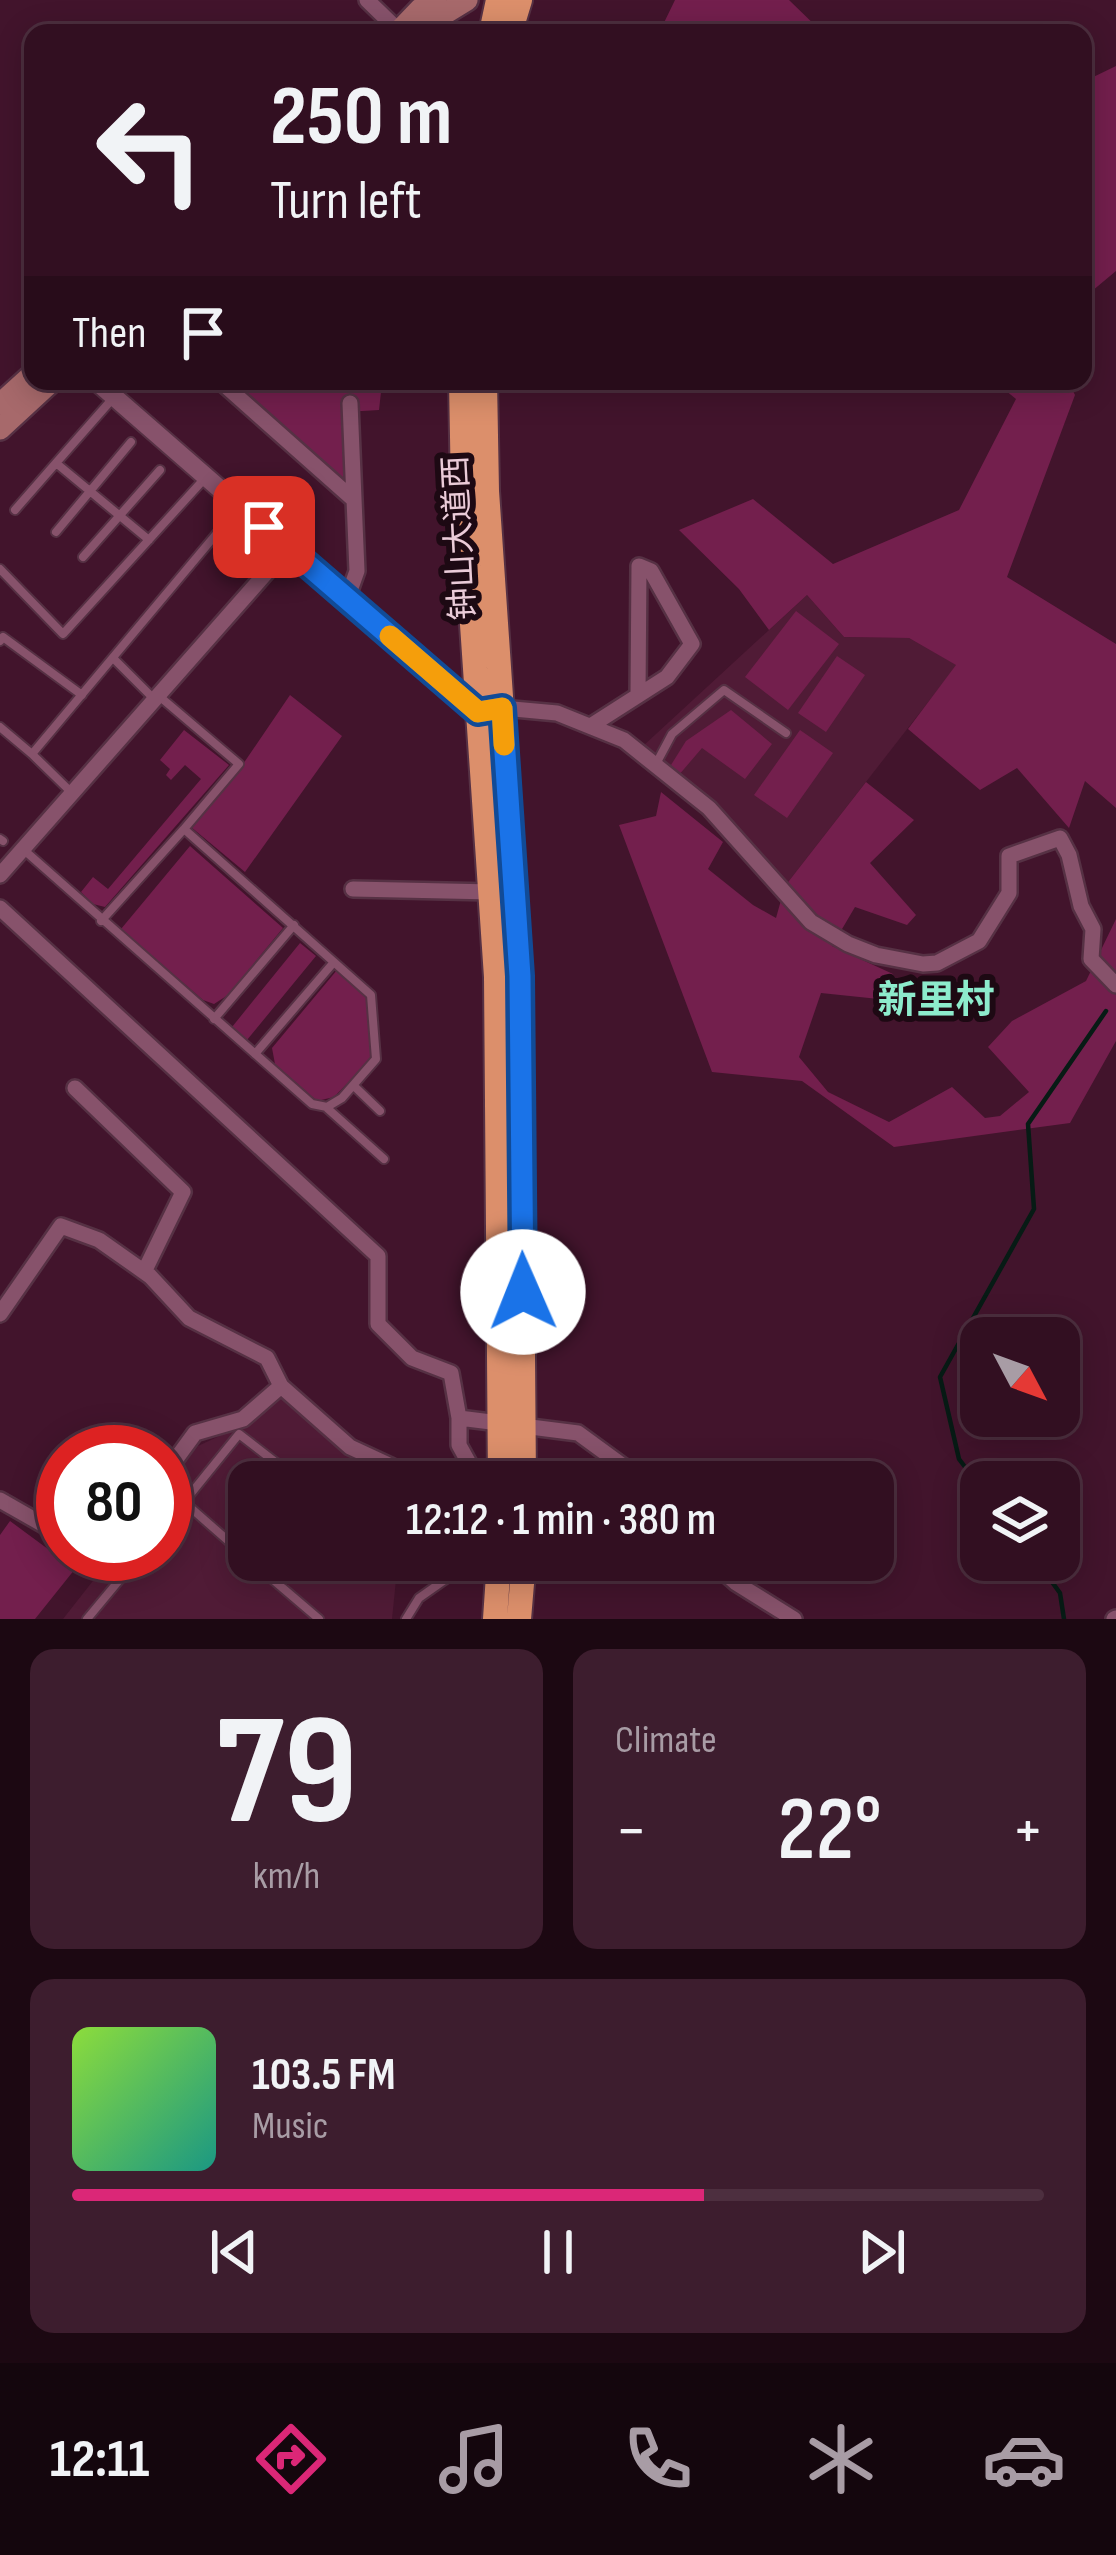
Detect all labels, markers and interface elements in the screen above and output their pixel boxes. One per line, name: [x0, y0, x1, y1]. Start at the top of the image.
text: 250 m: [270, 67, 452, 168]
icon: left: [72, 72, 228, 228]
text: Turn left: [270, 169, 422, 234]
icon: arrive: [170, 300, 236, 366]
text: Then: [72, 306, 146, 361]
street label: 钟山大道西: [436, 454, 484, 621]
pin: [213, 476, 315, 578]
icon: arrive: [231, 494, 297, 560]
district label: 新里村: [877, 978, 995, 1025]
position arrow: [460, 1229, 586, 1355]
north arrow: [960, 1317, 1080, 1437]
map controls: [960, 1317, 1080, 1581]
speed limit sign: 80: [36, 1425, 192, 1581]
button: layers: [960, 1461, 1080, 1581]
text: 12:12 · 1 min · 380 m: [406, 1493, 716, 1548]
text: 79: [216, 1681, 357, 1868]
text: Climate: [615, 1717, 717, 1764]
text: 22°: [777, 1777, 882, 1885]
text: −: [615, 1792, 647, 1871]
text: +: [1012, 1792, 1044, 1871]
text: km/h: [253, 1853, 320, 1900]
text: 103.5 FM: [252, 2048, 396, 2103]
text: Music: [252, 2103, 328, 2150]
icon: previous: [201, 2219, 267, 2285]
icon: pause: [525, 2219, 591, 2285]
icon: next: [849, 2219, 915, 2285]
icon: directions: [249, 2417, 333, 2501]
icon: music: [432, 2417, 516, 2501]
icon: phone: [616, 2417, 700, 2501]
icon: climate: [799, 2417, 883, 2501]
icon: car: [982, 2417, 1066, 2501]
text: 12:11: [50, 2427, 150, 2492]

